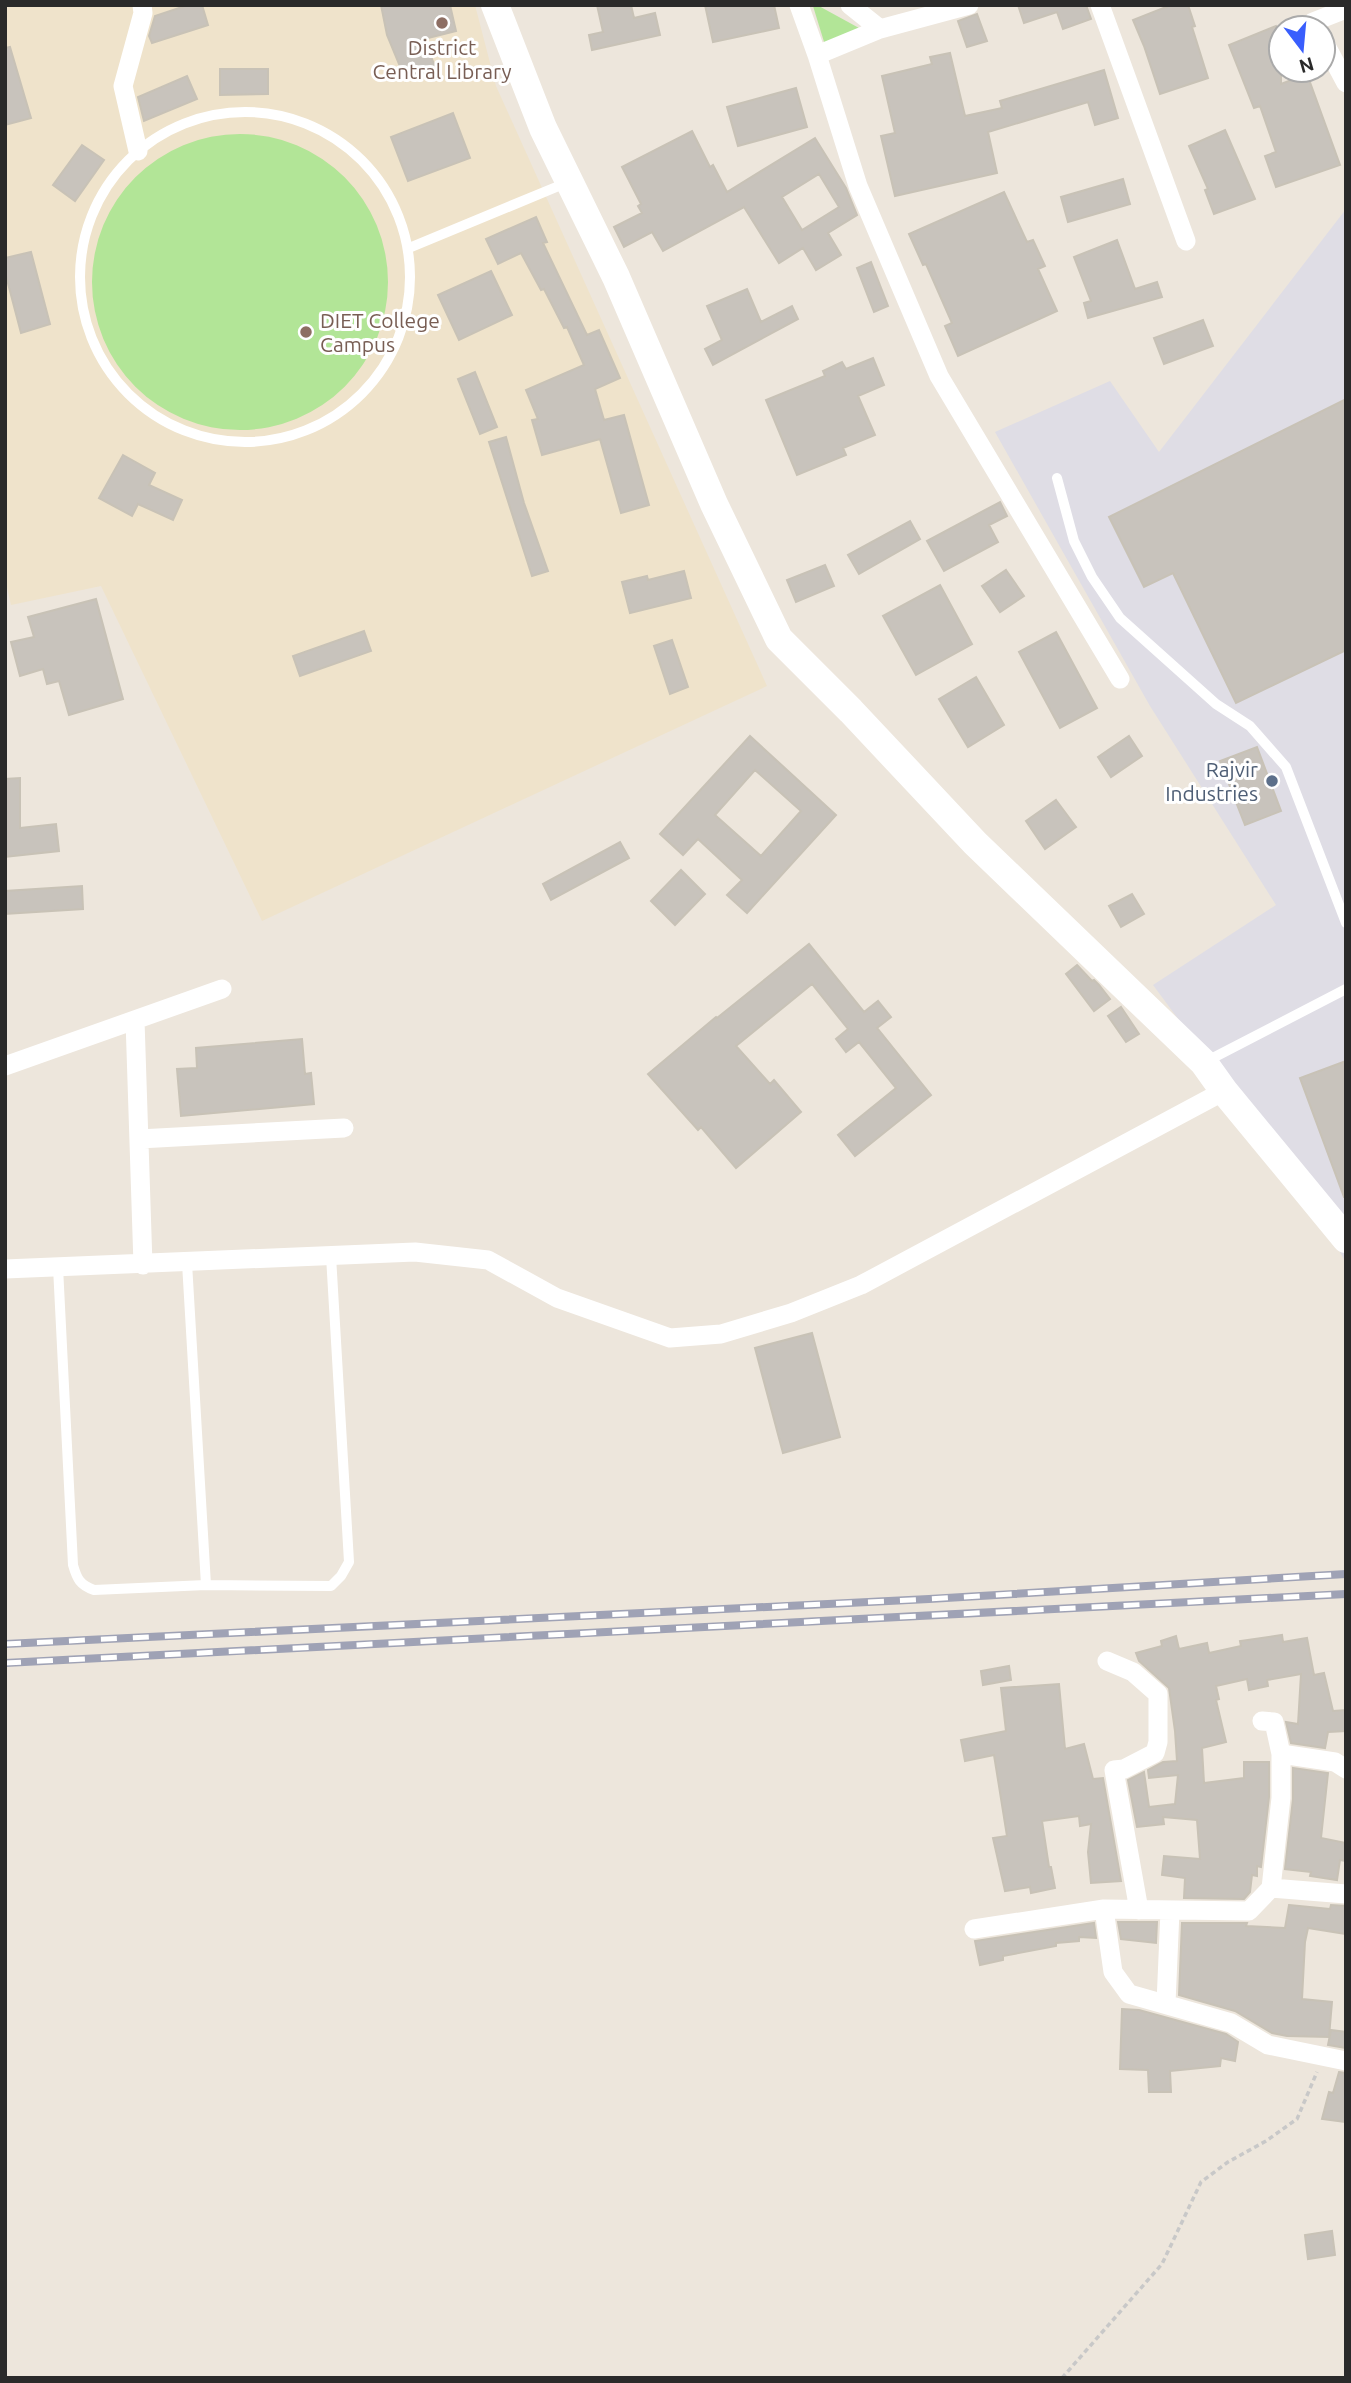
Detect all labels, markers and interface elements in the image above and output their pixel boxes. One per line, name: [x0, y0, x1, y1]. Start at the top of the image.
north arrow: [1267, 14, 1337, 84]
marker: District Central Library: [434, 15, 450, 31]
place label: District Central Library: [372, 35, 512, 83]
text: N: [1297, 53, 1317, 78]
place label: DIET College Campus: [320, 308, 440, 356]
marker: DIET College Campus: [298, 324, 314, 340]
place label: Rajvir Industries: [1165, 757, 1258, 805]
marker: Rajvir Industries: [1264, 773, 1280, 789]

